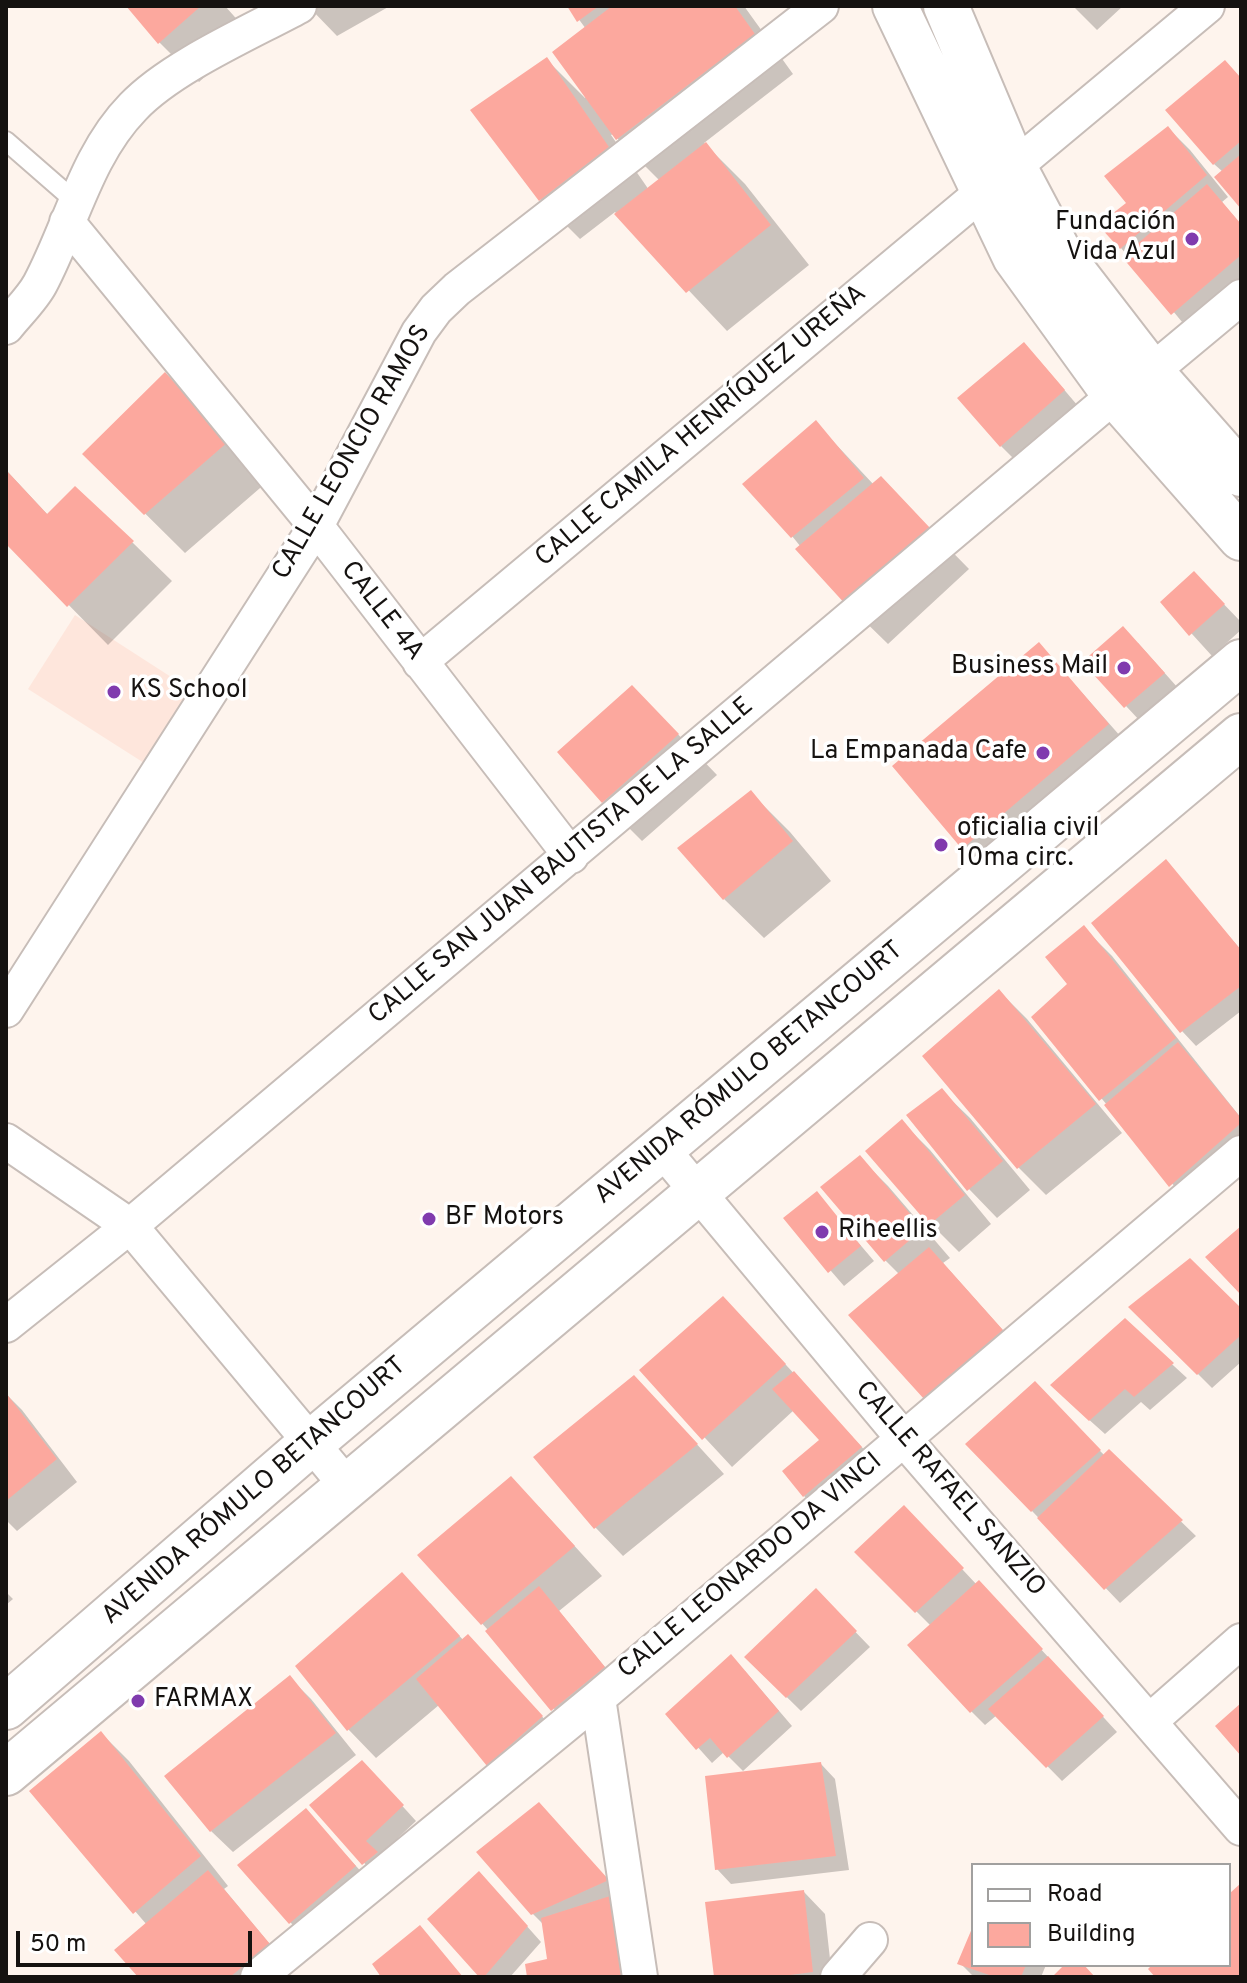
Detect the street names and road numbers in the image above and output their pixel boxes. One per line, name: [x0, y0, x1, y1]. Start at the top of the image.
street label: CALLE CAMILA HENRÍQUEZ UREÑA: [530, 279, 874, 575]
street label: CALLE LEONCIO RAMOS: [267, 320, 439, 586]
street label: CALLE 4A: [333, 556, 429, 668]
street label: CALLE SAN JUAN BAUTISTA DE LA SALLE: [363, 692, 761, 1032]
street label: AVENIDA RÓMULO BETANCOURT: [590, 936, 910, 1212]
street label: AVENIDA RÓMULO BETANCOURT: [97, 1351, 413, 1633]
street label: CALLE RAFAEL SANZIO: [847, 1376, 1051, 1604]
street label: CALLE LEONARDO DA VINCI: [613, 1447, 889, 1687]

